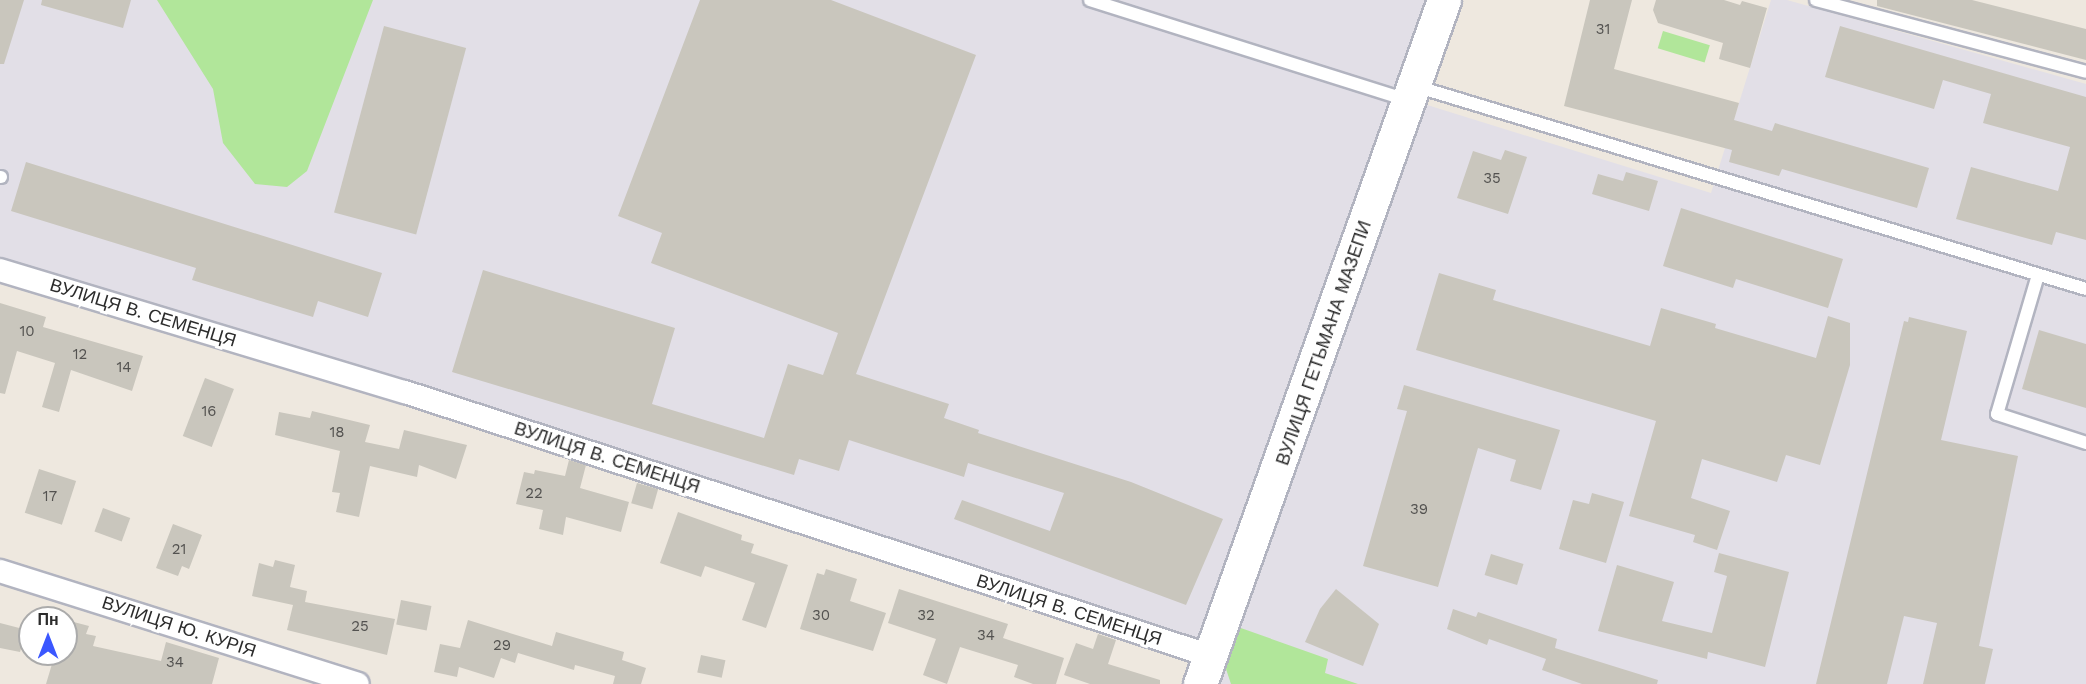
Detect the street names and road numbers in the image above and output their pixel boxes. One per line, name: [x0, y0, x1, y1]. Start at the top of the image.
street label: ВУЛИЦЯ ГЕТЬМАНА МАЗЕПИ: [1272, 218, 1376, 468]
street label: ВУЛИЦЯ В. СЕМЕНЦЯ: [47, 274, 239, 352]
street label: ВУЛИЦЯ В. СЕМЕНЦЯ: [512, 418, 702, 498]
street label: ВУЛИЦЯ В. СЕМЕНЦЯ: [974, 570, 1164, 650]
street label: ВУЛИЦЯ Ю. КУРІЯ: [99, 592, 259, 662]

